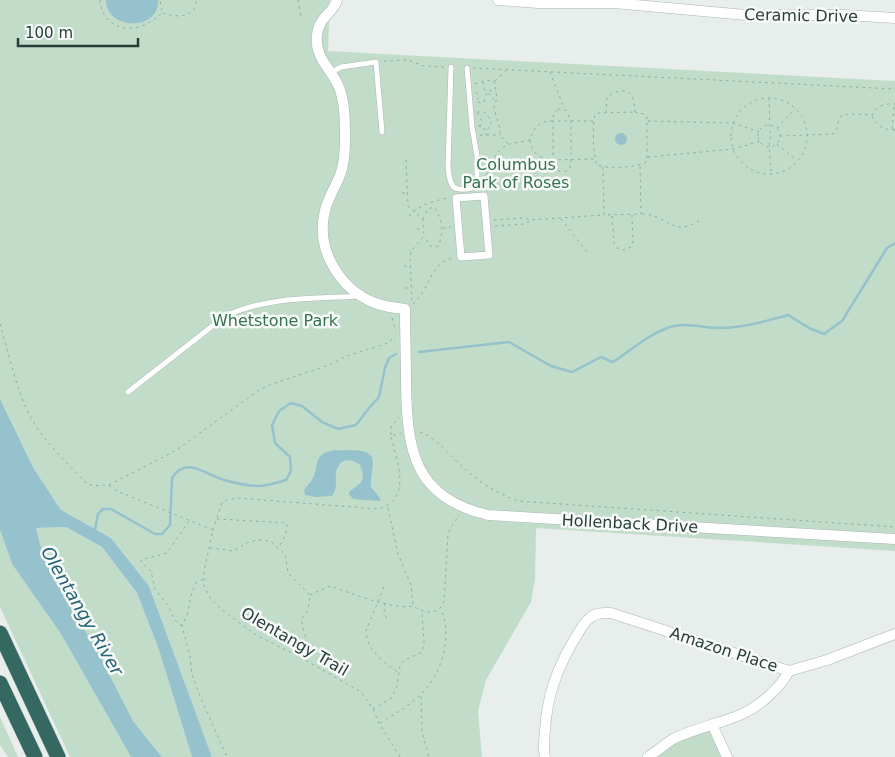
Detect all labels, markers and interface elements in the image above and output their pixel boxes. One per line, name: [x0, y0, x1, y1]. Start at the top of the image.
street label: Ceramic Drive: [744, 5, 858, 26]
scale bar: [18, 15, 138, 47]
text: 100 m: [25, 24, 73, 42]
park label: Columbus Park of Roses: [463, 155, 569, 192]
park label: Whetstone Park: [212, 311, 339, 330]
street label: Hollenback Drive: [561, 510, 699, 537]
water label: Olentangy River: [37, 542, 129, 680]
street label: Olentangy Trail: [238, 603, 352, 680]
street label: Amazon Place: [668, 623, 780, 676]

